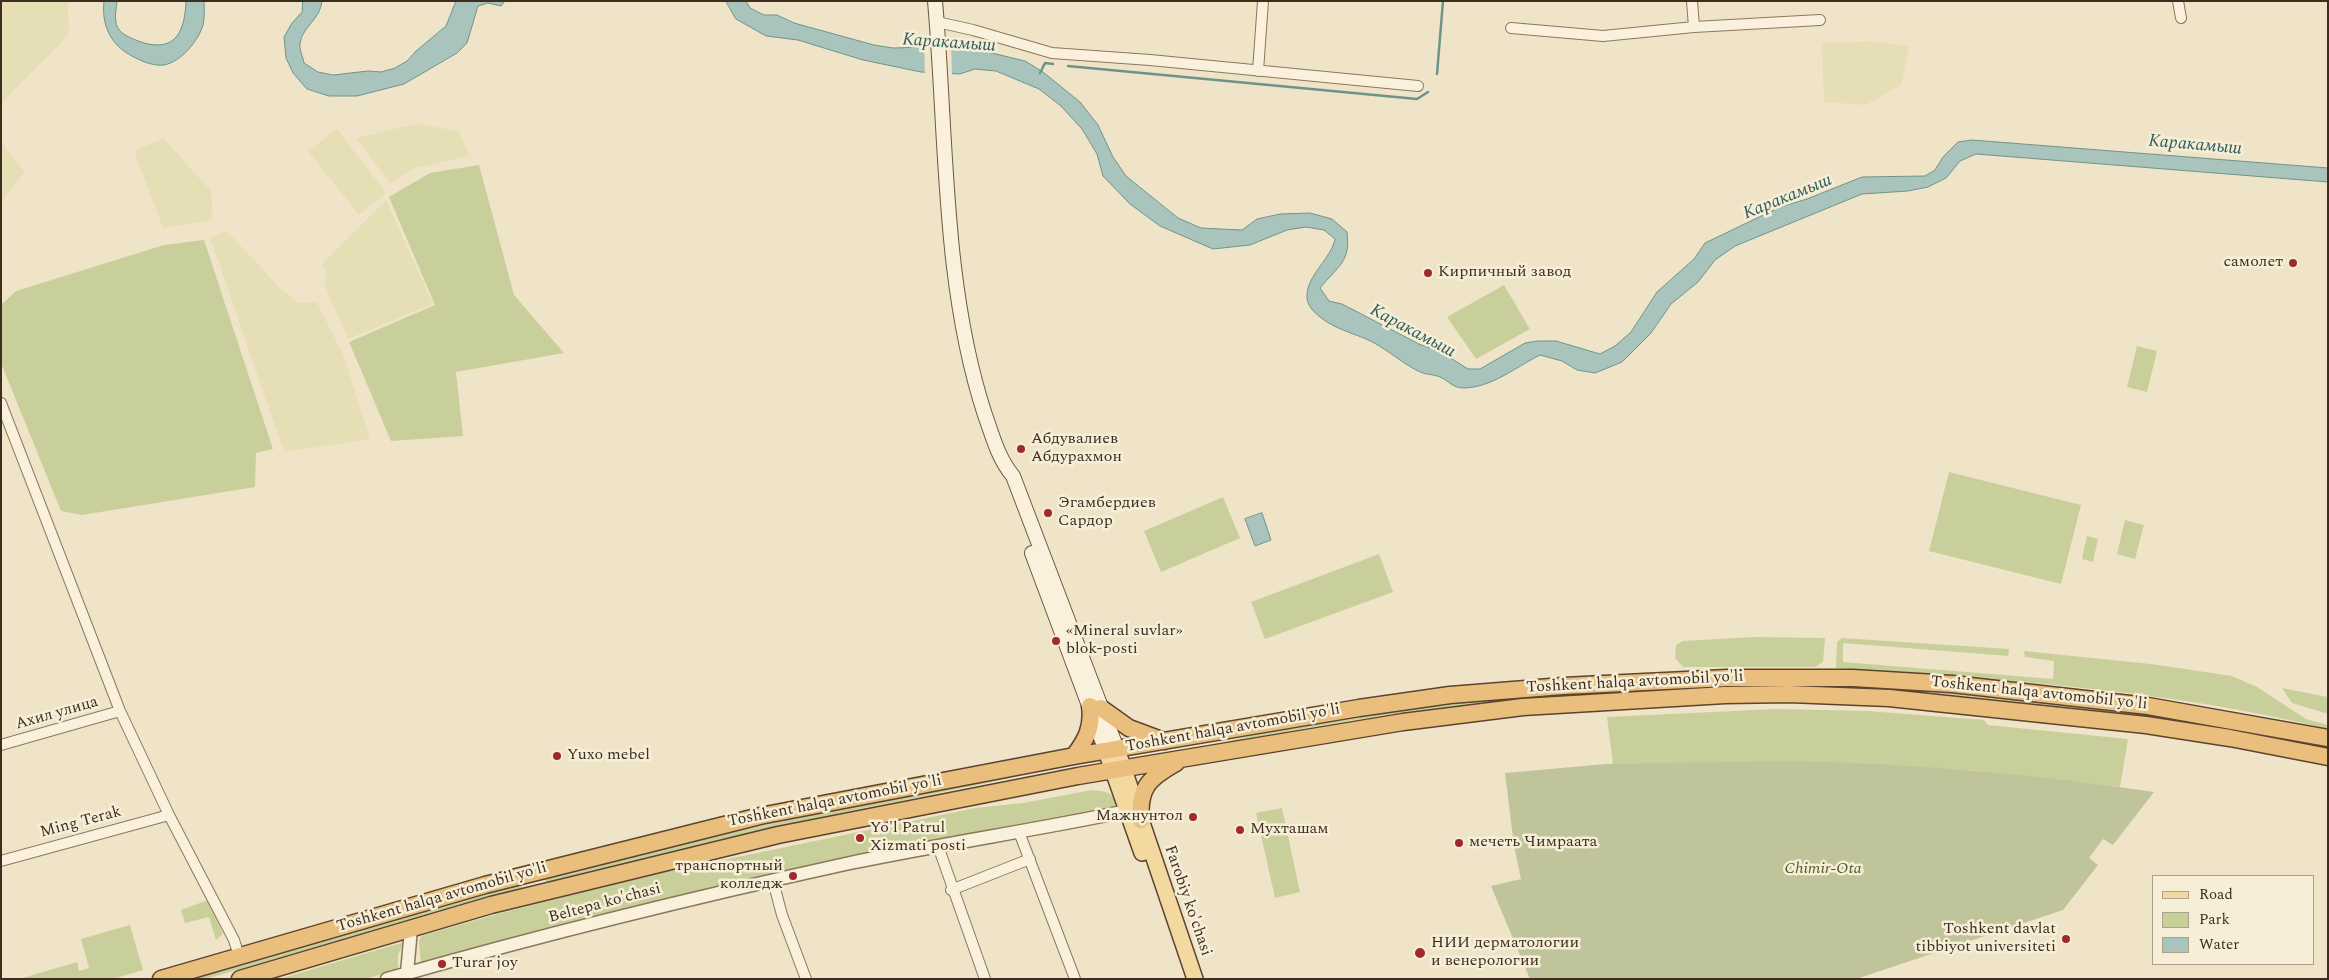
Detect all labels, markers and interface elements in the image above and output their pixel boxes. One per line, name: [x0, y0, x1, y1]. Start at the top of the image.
water label: Каракамыш: [901, 30, 997, 58]
water label: Каракамыш: [2147, 131, 2243, 161]
water label: Каракамыш: [1740, 170, 1836, 226]
place label: самолет: [2223, 253, 2283, 273]
marker: самолет: [2287, 257, 2299, 269]
place label: Кирпичный завод: [1438, 263, 1571, 283]
marker: Кирпичный завод: [1422, 267, 1434, 279]
water label: Каракамыш: [1366, 300, 1458, 364]
place label: Абдувалиев Абдурахмон: [1031, 430, 1122, 468]
marker: Абдувалиев Абдурахмон: [1015, 443, 1027, 455]
place label: Эгамбердиев Сардор: [1058, 494, 1156, 532]
marker: Эгамбердиев Сардор: [1042, 507, 1054, 519]
place label: «Mineral suvlar» blok-posti: [1066, 622, 1183, 660]
marker: «Mineral suvlar» blok-posti: [1050, 635, 1062, 647]
street label: Toshkent halqa avtomobil yo'li: [1526, 668, 1744, 698]
street label: Toshkent halqa avtomobil yo'li: [1930, 673, 2148, 715]
street label: Ахил улица: [14, 693, 100, 735]
street label: Toshkent halqa avtomobil yo'li: [1124, 701, 1342, 757]
place label: Yuxo mebel: [567, 746, 650, 766]
marker: Yuxo mebel: [551, 750, 563, 762]
street label: Toshkent halqa avtomobil yo'li: [726, 772, 944, 832]
street label: Ming Terak: [38, 803, 124, 843]
place label: Мажнунтол: [1096, 807, 1183, 827]
marker: Мажнунтол: [1187, 811, 1199, 823]
place label: Yo'l Patrul Xizmati posti: [870, 819, 966, 857]
place label: Мухташам: [1250, 820, 1329, 840]
marker: Мухташам: [1234, 824, 1246, 836]
marker: Yo'l Patrul Xizmati posti: [854, 832, 866, 844]
place label: мечеть Чимраата: [1469, 833, 1597, 853]
marker: мечеть Чимраата: [1453, 837, 1465, 849]
street label: Farobiy ko'chasi: [1159, 843, 1215, 959]
place label: транспортный колледж: [675, 857, 783, 895]
street label: Toshkent halqa avtomobil yo'li: [335, 859, 549, 937]
park label: Chimir-Ota: [1784, 860, 1862, 880]
marker: транспортный колледж: [787, 870, 799, 882]
legend: [2152, 875, 2314, 965]
street label: Beltepa ko'chasi: [547, 880, 663, 928]
text: Road: [2199, 883, 2233, 906]
text: Park: [2199, 908, 2230, 931]
place label: Toshkent davlat tibbiyot universiteti: [1916, 920, 2056, 958]
marker: Toshkent davlat tibbiyot universiteti: [2060, 933, 2072, 945]
text: Water: [2199, 933, 2239, 956]
place label: НИИ дерматологии и венерологии: [1431, 934, 1579, 972]
marker: НИИ дерматологии и венерологии: [1413, 946, 1427, 960]
place label: Turar joy: [452, 954, 518, 974]
marker: Turar joy: [436, 958, 448, 970]

